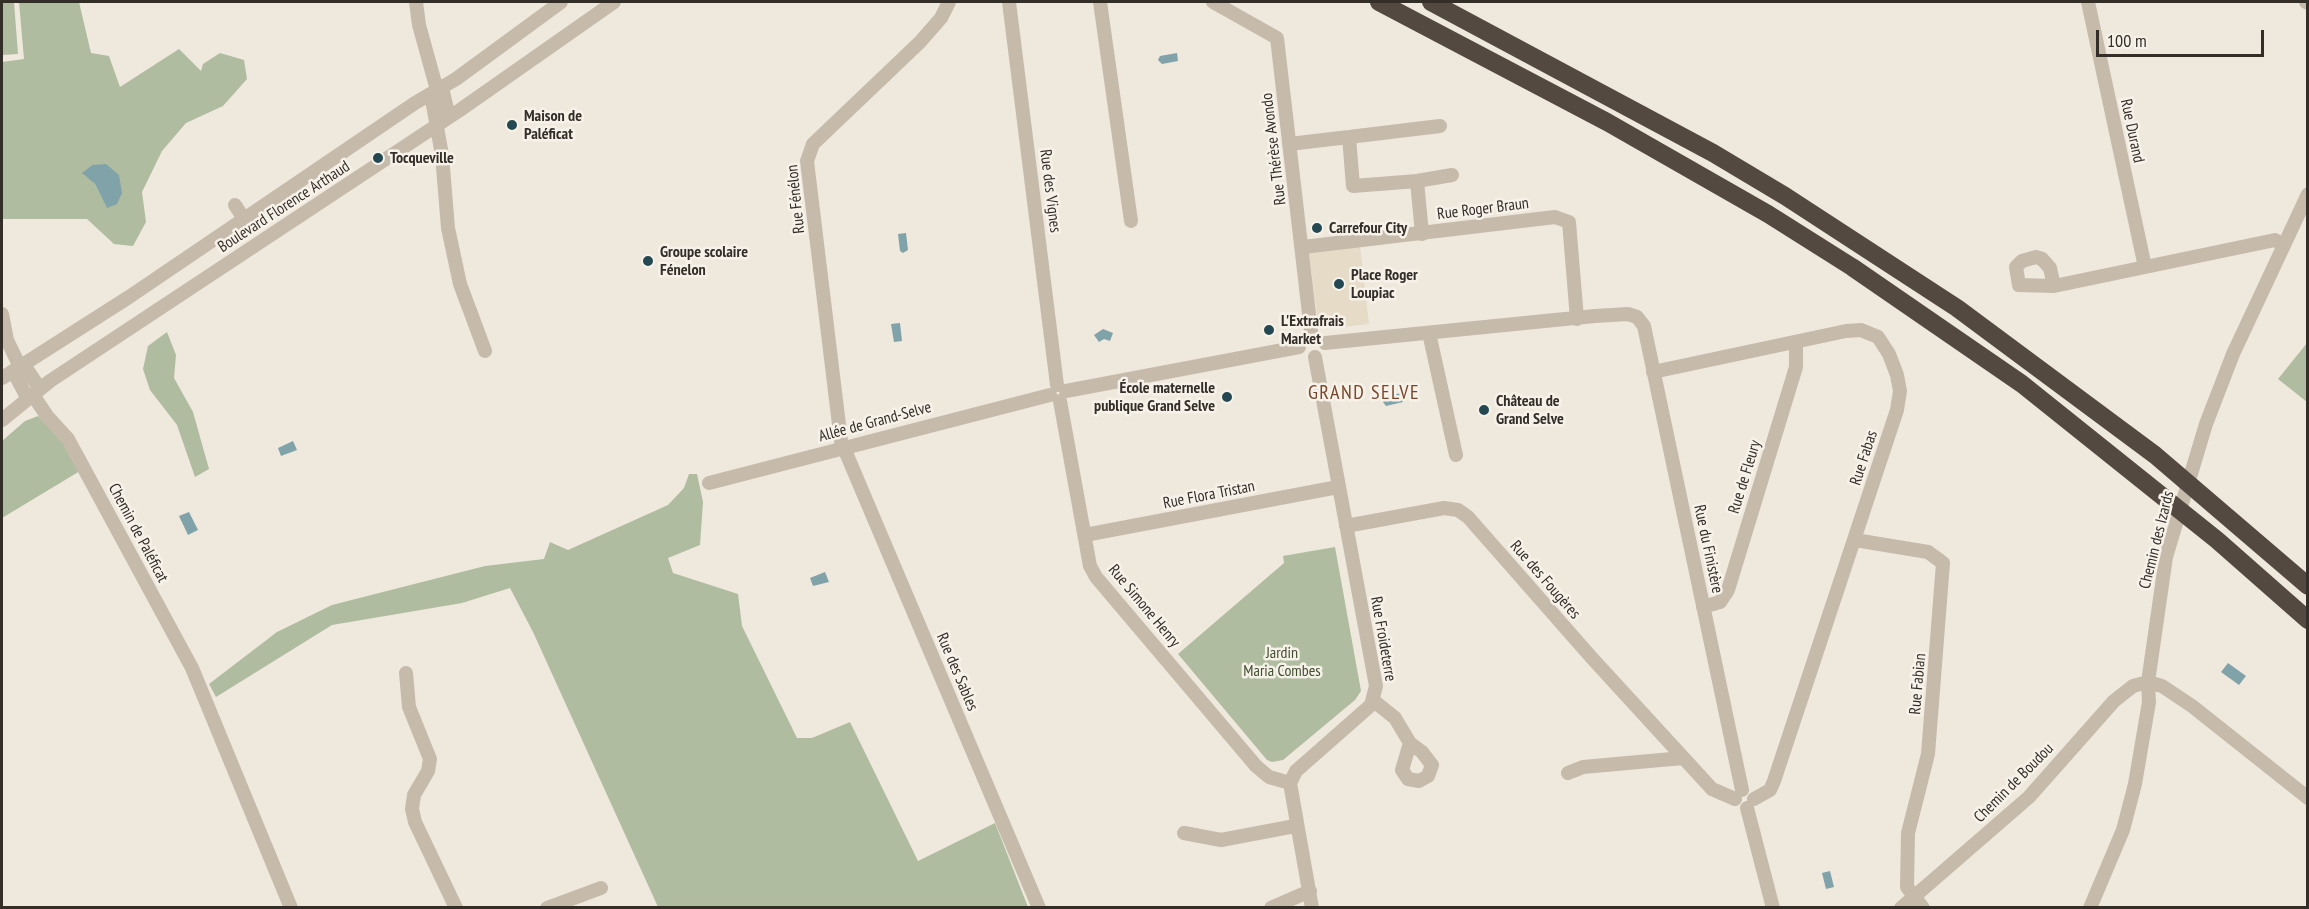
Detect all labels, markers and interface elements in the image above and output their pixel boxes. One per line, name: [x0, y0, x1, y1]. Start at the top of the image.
scale bar: [2099, 18, 2267, 56]
text: 100 m: [2107, 29, 2147, 52]
street label: Rue Thérèse Avondo: [1258, 92, 1290, 206]
street label: Rue Durand: [2116, 97, 2148, 165]
place label: Maison de Paléficat: [524, 106, 582, 144]
marker: Maison de Paléficat: [505, 118, 519, 132]
place label: Tocqueville: [390, 148, 454, 168]
street label: Rue des Vignes: [1035, 148, 1065, 234]
marker: Tocqueville: [371, 151, 385, 165]
street label: Boulevard Florence Arthaud: [214, 157, 354, 257]
street label: Rue Fénélon: [783, 164, 809, 234]
street label: Rue Roger Braun: [1436, 194, 1530, 224]
place label: Carrefour City: [1329, 218, 1407, 238]
marker: Carrefour City: [1310, 221, 1324, 235]
place label: Groupe scolaire Fénelon: [660, 242, 748, 280]
marker: Groupe scolaire Fénelon: [641, 254, 655, 268]
place label: Place Roger Loupiac: [1351, 265, 1418, 303]
marker: Place Roger Loupiac: [1332, 277, 1346, 291]
place label: L'Extrafrais Market: [1281, 311, 1344, 349]
marker: L'Extrafrais Market: [1262, 323, 1276, 337]
place label: École maternelle publique Grand Selve: [1094, 378, 1215, 416]
district label: GRAND SELVE: [1308, 381, 1420, 405]
marker: École maternelle publique Grand Selve: [1220, 390, 1234, 404]
place label: Château de Grand Selve: [1496, 391, 1564, 429]
street label: Allée de Grand-Selve: [817, 398, 933, 446]
marker: Château de Grand Selve: [1477, 403, 1491, 417]
street label: Rue Fabas: [1846, 428, 1882, 488]
street label: Rue de Fleury: [1725, 438, 1765, 516]
street label: Rue Flora Tristan: [1162, 477, 1256, 513]
street label: Chemin de Paléficat: [104, 480, 172, 586]
street label: Chemin des Izards: [2136, 489, 2178, 591]
street label: Rue du Finistère: [1689, 503, 1727, 595]
street label: Rue des Fougères: [1506, 537, 1584, 623]
street label: Rue Simone Henry: [1104, 561, 1184, 651]
street label: Rue Froideterre: [1366, 595, 1400, 683]
street label: Rue des Sables: [932, 630, 982, 714]
park label: Jardin Maria Combes: [1243, 643, 1321, 681]
street label: Rue Fabian: [1906, 653, 1930, 715]
street label: Chemin de Boudou: [1970, 739, 2058, 827]

